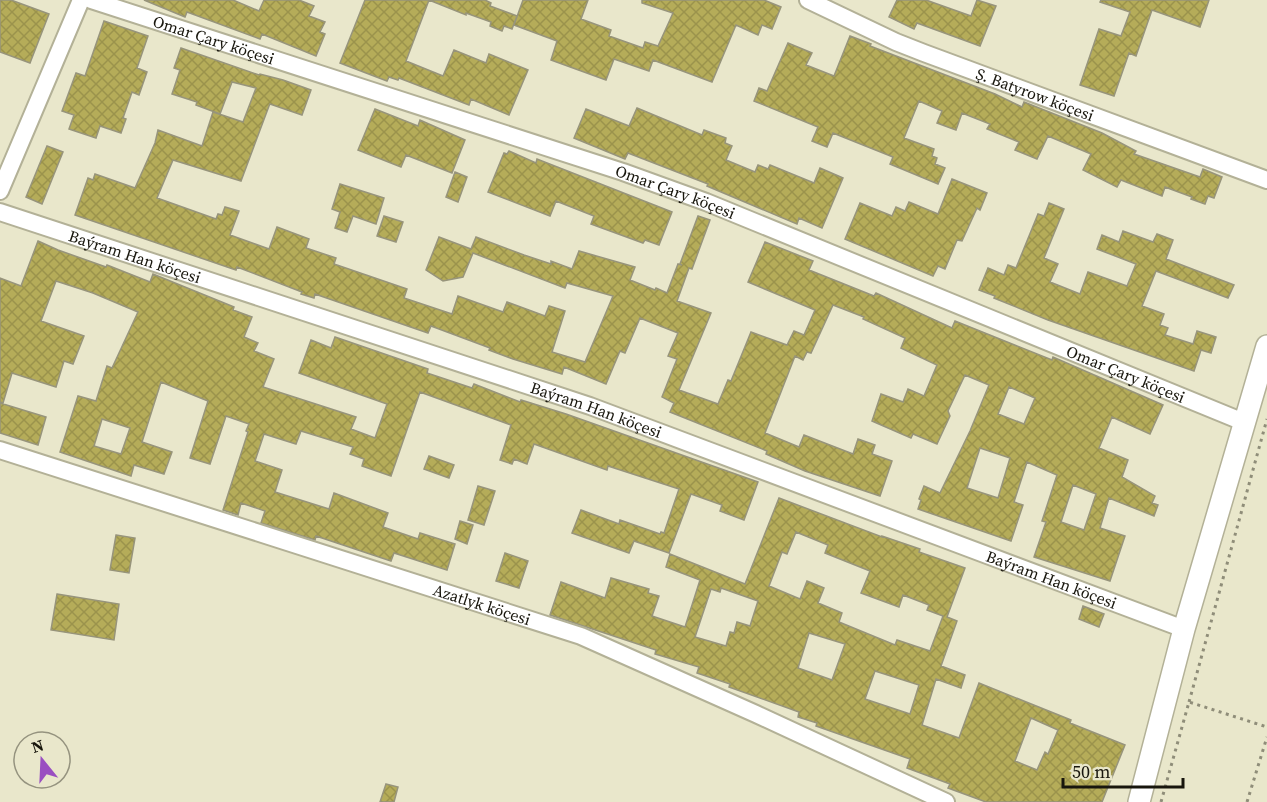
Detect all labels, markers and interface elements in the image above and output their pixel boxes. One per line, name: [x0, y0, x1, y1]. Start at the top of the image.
street label: Omar Çary köçesi: [150, 10, 277, 70]
street label: Ş. Batyrow köçesi: [973, 62, 1097, 126]
street label: Omar Çary köçesi: [613, 159, 739, 224]
street label: Baýram Han köçesi: [66, 224, 204, 288]
street label: Omar Çary köçesi: [1063, 340, 1189, 408]
street label: Baýram Han köçesi: [528, 376, 665, 443]
street label: Baýram Han köçesi: [983, 545, 1120, 614]
street label: Azatlyk köçesi: [430, 578, 534, 630]
north arrow: [12, 730, 72, 790]
text: N: [28, 733, 47, 758]
scale bar: [1063, 751, 1183, 789]
text: 50 m: [1072, 759, 1110, 784]

